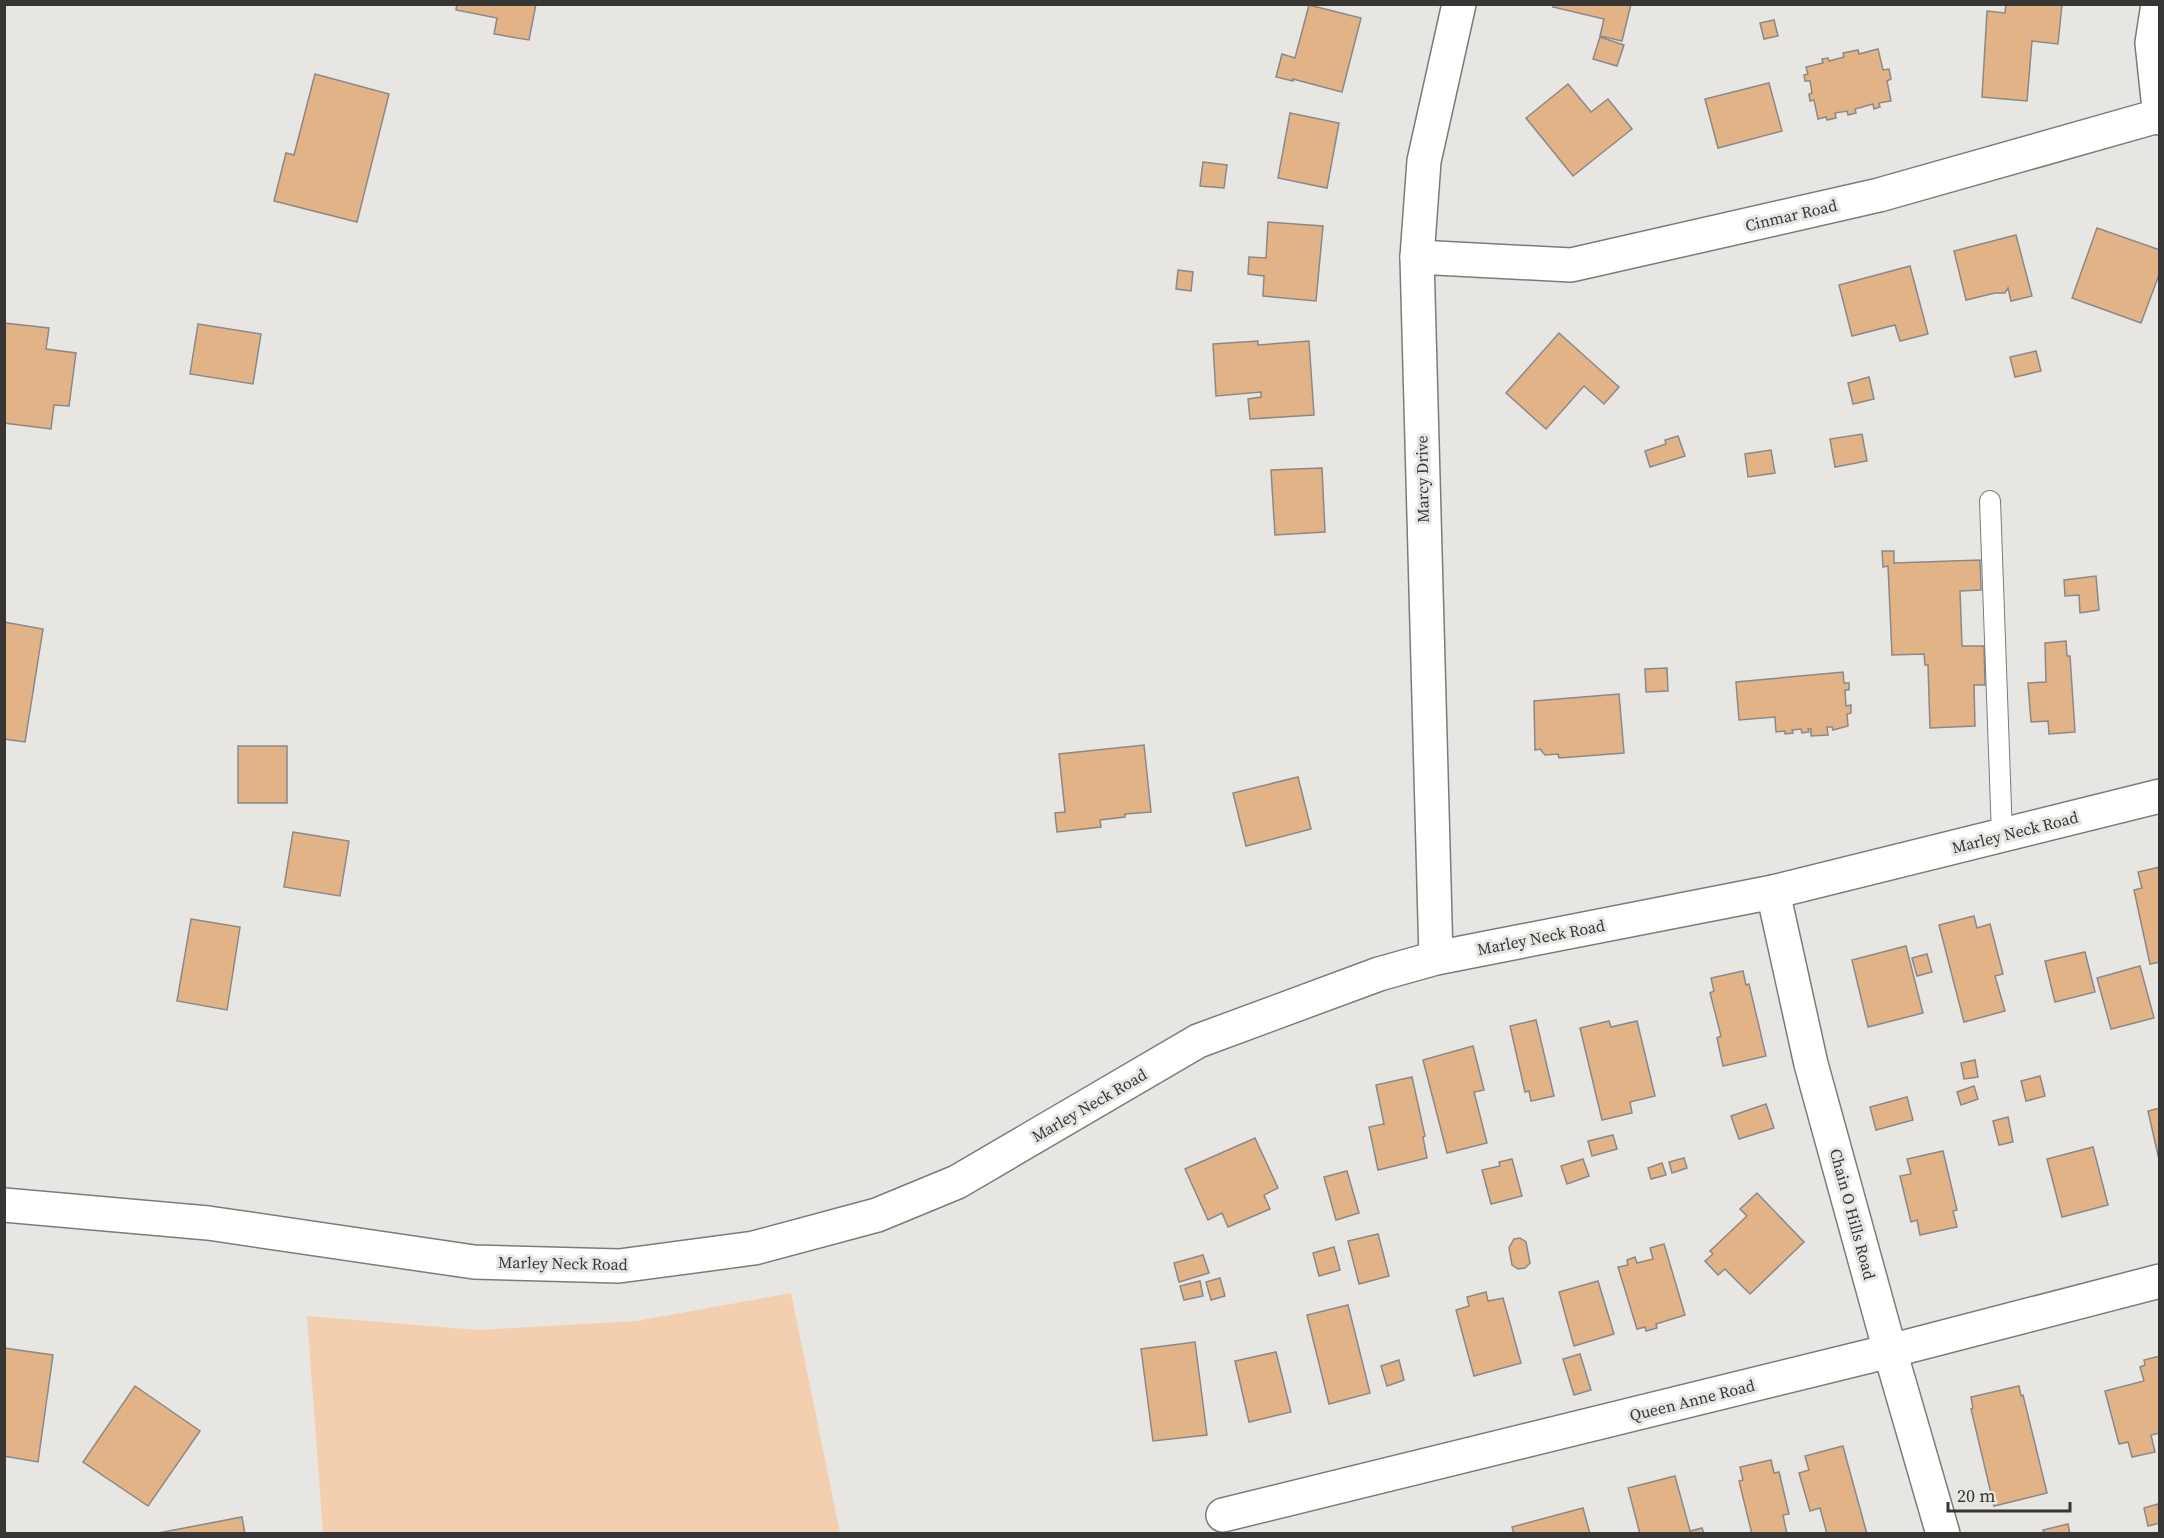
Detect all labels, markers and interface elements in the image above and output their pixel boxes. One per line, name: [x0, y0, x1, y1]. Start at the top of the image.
street label: Cinmar Road: [1743, 194, 1839, 236]
street label: Marcy Drive: [1410, 435, 1434, 523]
street label: Marley Neck Road: [1949, 806, 2081, 858]
street label: Marley Neck Road: [1475, 914, 1607, 960]
street label: Marley Neck Road: [1027, 1063, 1151, 1147]
street label: Chain O Hills Road: [1825, 1146, 1881, 1282]
street label: Marley Neck Road: [498, 1251, 628, 1275]
street label: Queen Anne Road: [1627, 1374, 1757, 1426]
scale bar: [1948, 1475, 2070, 1513]
text: 20 m: [1957, 1483, 1995, 1508]

